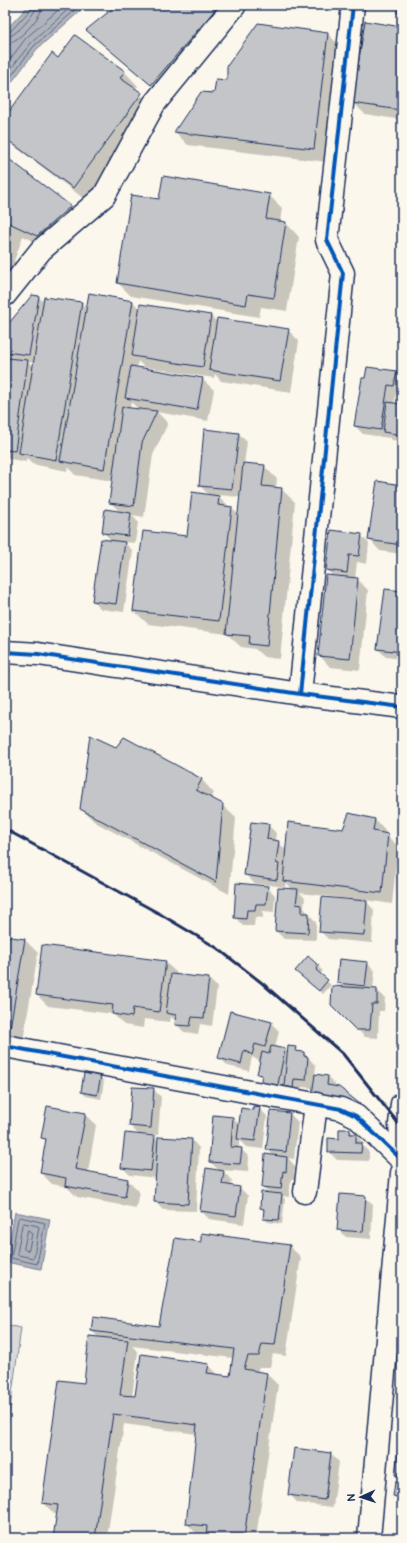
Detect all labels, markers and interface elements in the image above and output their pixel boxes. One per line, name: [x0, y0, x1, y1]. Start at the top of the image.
north arrow: [341, 1477, 381, 1517]
text: N: [345, 1493, 358, 1502]

